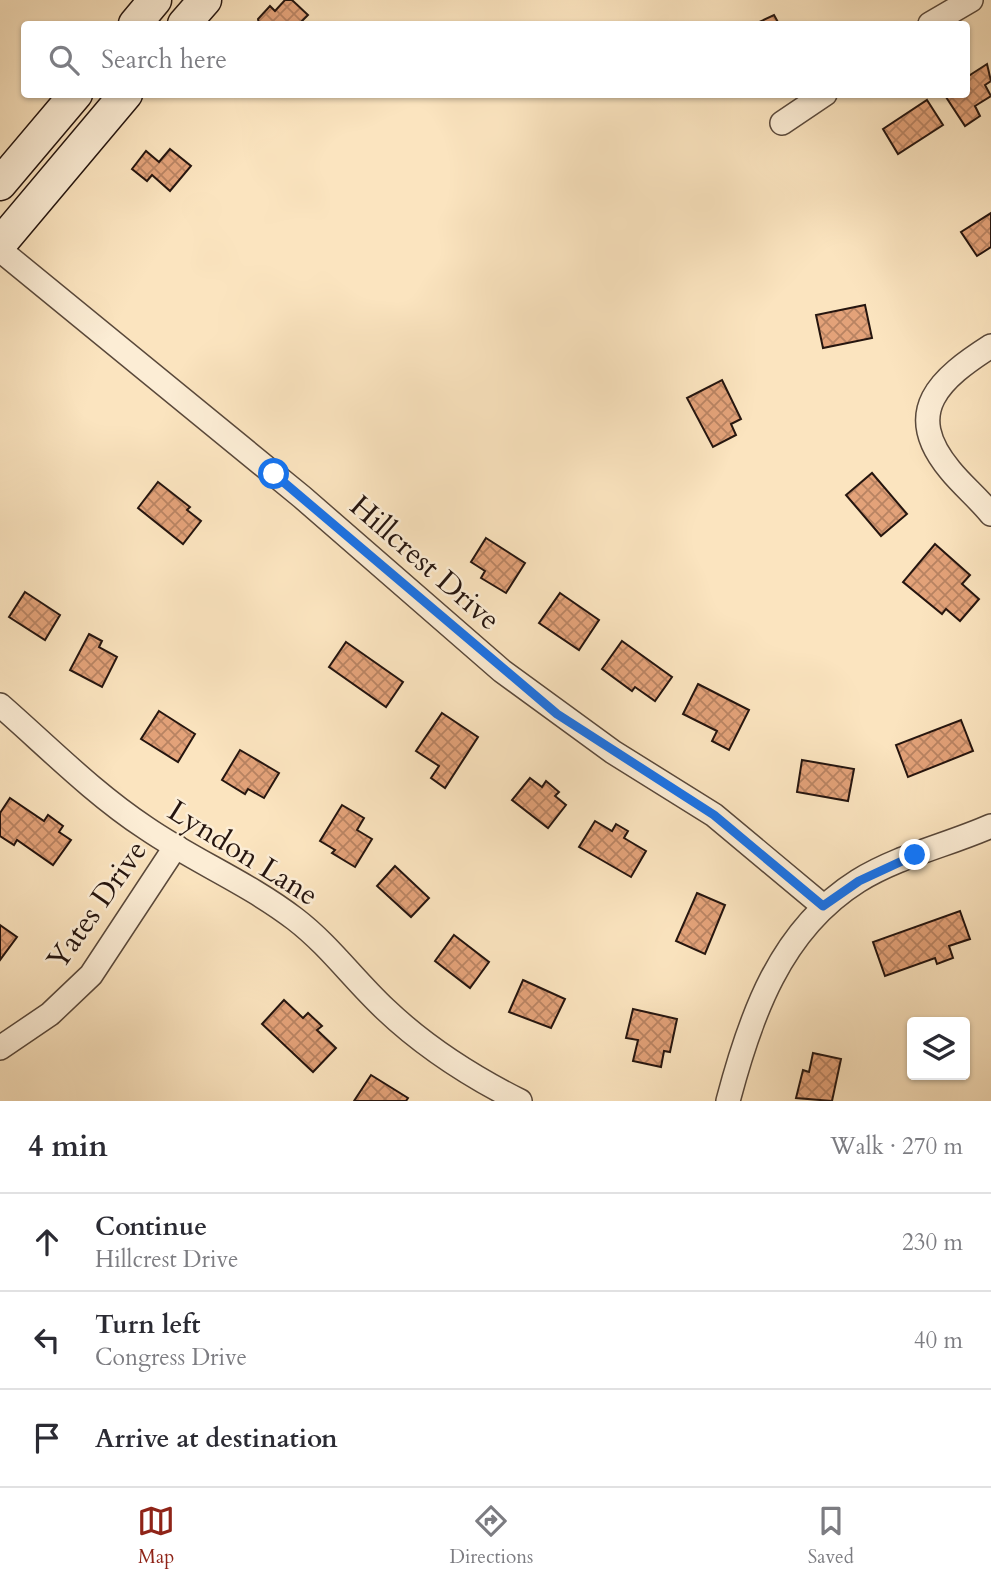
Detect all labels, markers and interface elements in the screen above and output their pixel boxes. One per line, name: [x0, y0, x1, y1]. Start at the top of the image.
search box: [21, 21, 970, 98]
icon: search: [45, 41, 83, 79]
text: Search here: [101, 42, 227, 77]
route start: [258, 458, 289, 489]
street label: Hillcrest Drive: [341, 486, 509, 640]
street label: Lyndon Lane: [160, 791, 326, 915]
street label: Yates Drive: [37, 832, 157, 978]
route end: [899, 839, 930, 870]
map controls: [907, 1017, 970, 1080]
button: layers: [907, 1017, 970, 1080]
text: 4 min: [28, 1126, 108, 1167]
text: Walk · 270 m: [830, 1131, 963, 1162]
text: Continue: [95, 1209, 207, 1244]
icon: ahead: [28, 1223, 66, 1261]
text: 230 m: [902, 1227, 963, 1258]
text: Hillcrest Drive: [95, 1244, 238, 1275]
text: Turn left: [95, 1307, 200, 1342]
icon: left: [28, 1321, 66, 1359]
text: 40 m: [914, 1325, 963, 1356]
text: Congress Drive: [95, 1342, 247, 1373]
icon: arrive: [28, 1419, 66, 1457]
text: Arrive at destination: [95, 1421, 338, 1456]
tab: Map: [137, 1502, 175, 1570]
tab: Directions: [450, 1502, 533, 1570]
tab: Saved: [808, 1502, 854, 1570]

